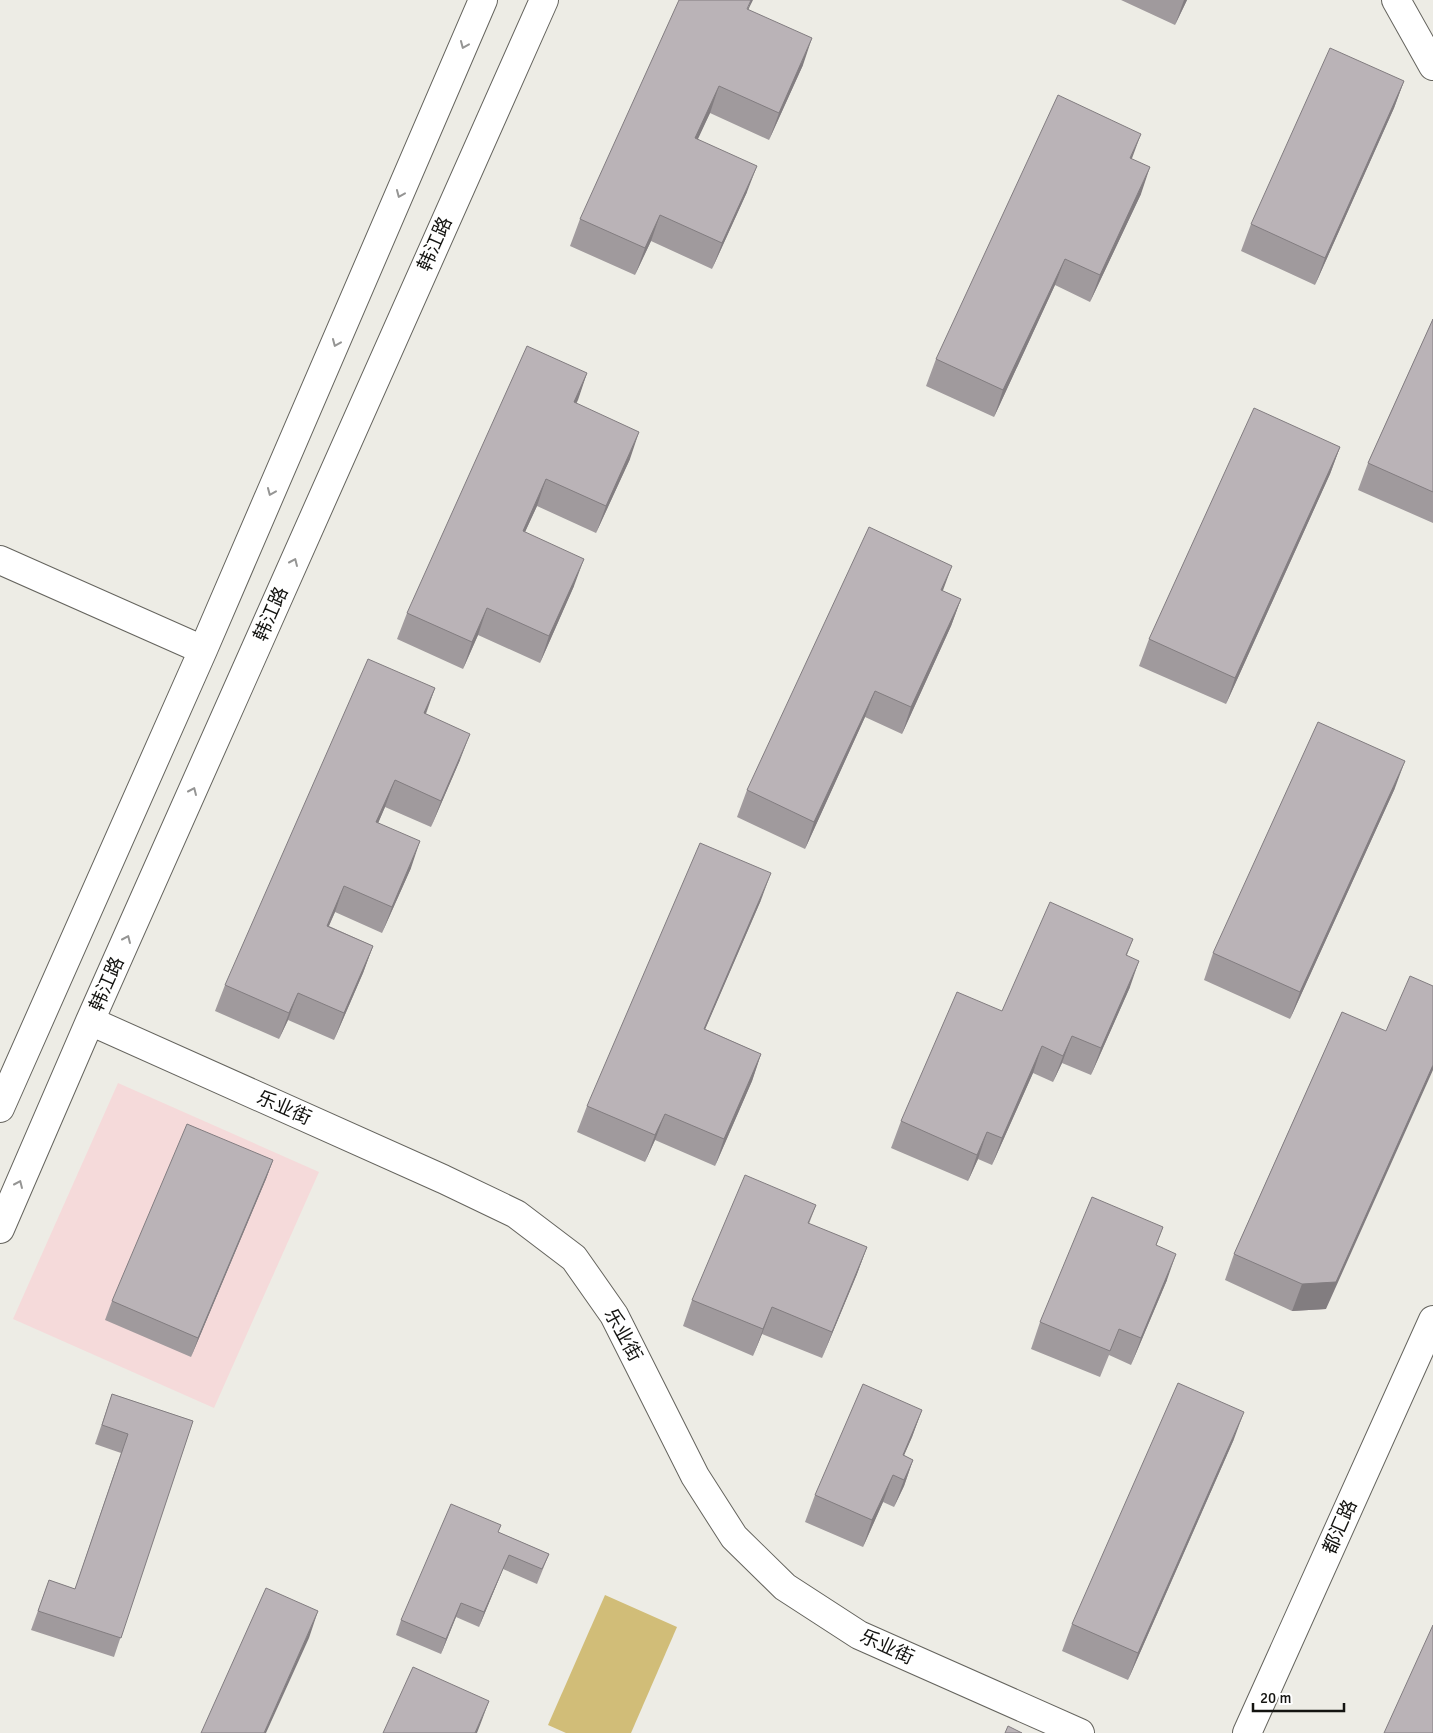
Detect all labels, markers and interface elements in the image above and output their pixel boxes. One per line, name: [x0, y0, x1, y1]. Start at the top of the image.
one-way arrow: [460, 40, 471, 49]
one-way arrow: [395, 189, 406, 198]
street label: 韩江路: [412, 213, 458, 275]
one-way arrow: [331, 338, 342, 347]
one-way arrow: [267, 487, 278, 496]
one-way arrow: [288, 558, 299, 567]
street label: 韩江路: [248, 583, 294, 645]
one-way arrow: [186, 787, 197, 796]
one-way arrow: [120, 935, 131, 944]
street label: 韩江路: [84, 953, 130, 1015]
street label: 乐业街: [253, 1085, 315, 1131]
one-way arrow: [13, 1180, 24, 1189]
street label: 乐业街: [599, 1304, 647, 1366]
street label: 都汇路: [1317, 1496, 1363, 1558]
street label: 乐业街: [856, 1624, 918, 1670]
scale bar: [1253, 1680, 1344, 1712]
text: 20 m: [1260, 1689, 1291, 1707]

